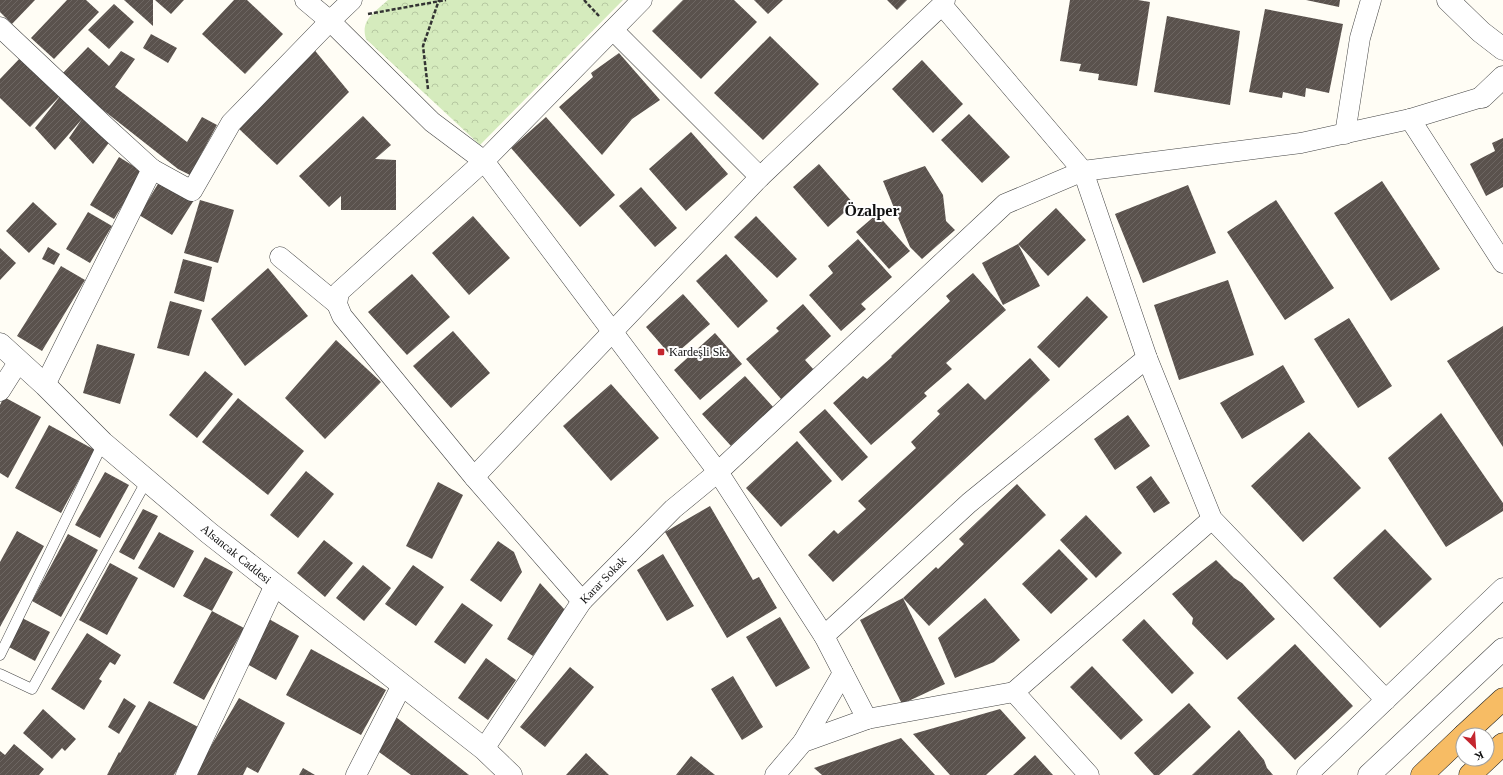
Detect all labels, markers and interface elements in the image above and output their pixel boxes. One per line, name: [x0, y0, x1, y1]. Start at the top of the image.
district label: Özalper: [844, 202, 900, 220]
place label: Kardeşli Sk.: [669, 345, 728, 359]
marker: Kardeşli Sk.: [656, 347, 666, 357]
street label: Alsancak Caddesi: [198, 521, 274, 587]
street label: Karar Sokak: [577, 553, 629, 607]
north arrow: [1455, 727, 1495, 767]
text: K: [1472, 749, 1486, 763]

